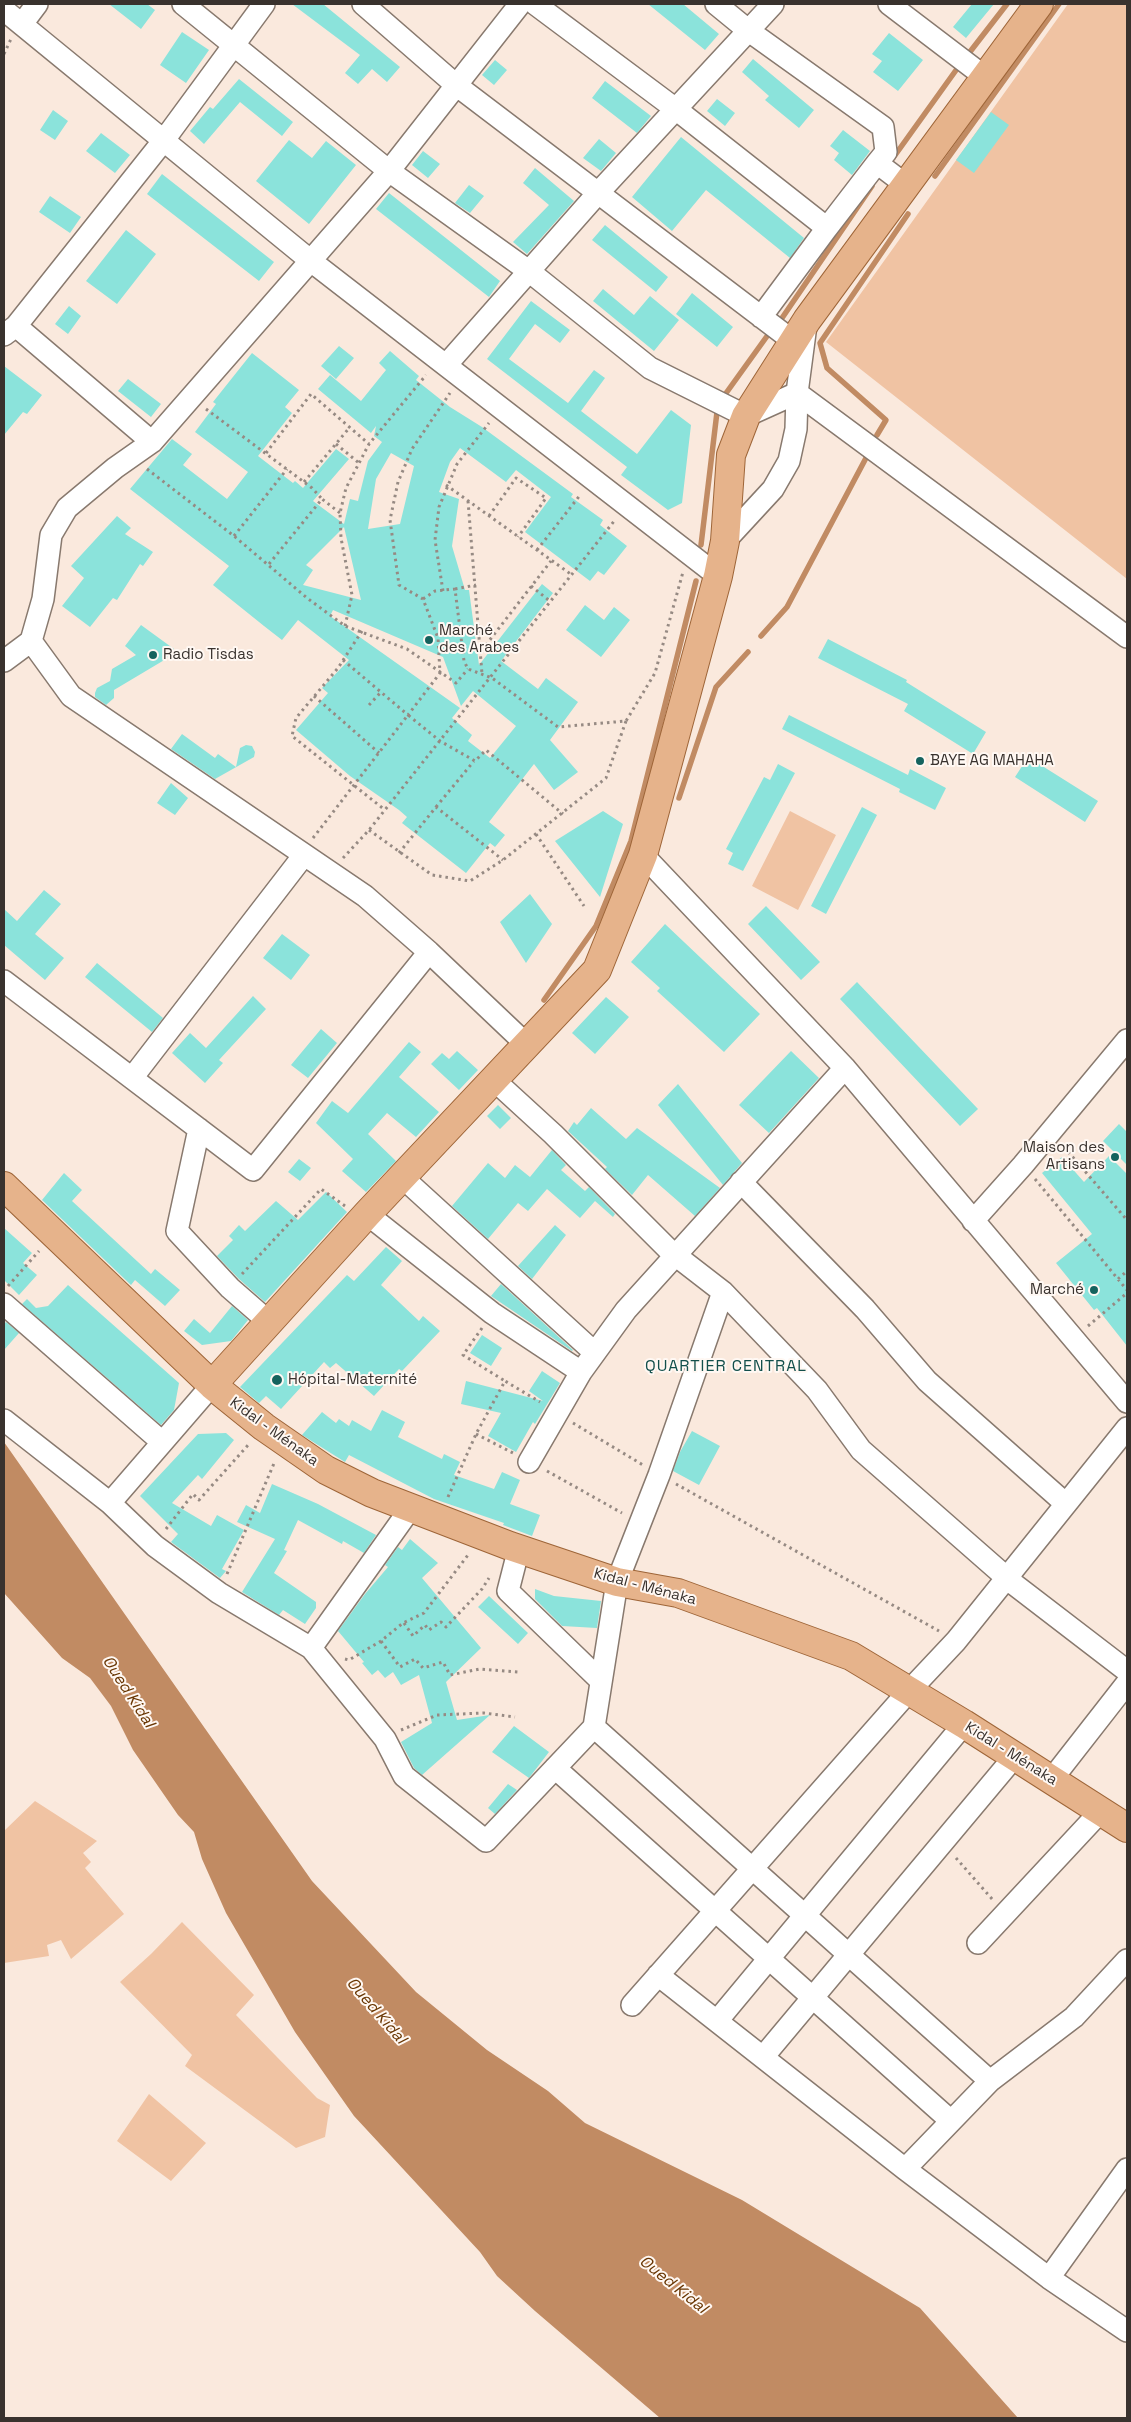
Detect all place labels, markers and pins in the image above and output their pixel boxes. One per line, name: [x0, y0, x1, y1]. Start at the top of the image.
place label: Marché des Arabes: [439, 622, 519, 657]
marker: Marché des Arabes: [423, 634, 435, 646]
place label: Radio Tisdas: [163, 646, 254, 664]
marker: Radio Tisdas: [147, 649, 159, 661]
place label: BAYE AG MAHAHA: [930, 752, 1054, 770]
marker: BAYE AG MAHAHA: [914, 755, 926, 767]
place label: Maison des Artisans: [1023, 1139, 1105, 1174]
marker: Maison des Artisans: [1109, 1151, 1121, 1163]
place label: Marché: [1030, 1281, 1084, 1299]
marker: Marché: [1088, 1284, 1100, 1296]
place label: Hópital-Maternité: [288, 1371, 417, 1389]
marker: Hópital-Maternité: [270, 1373, 284, 1387]

